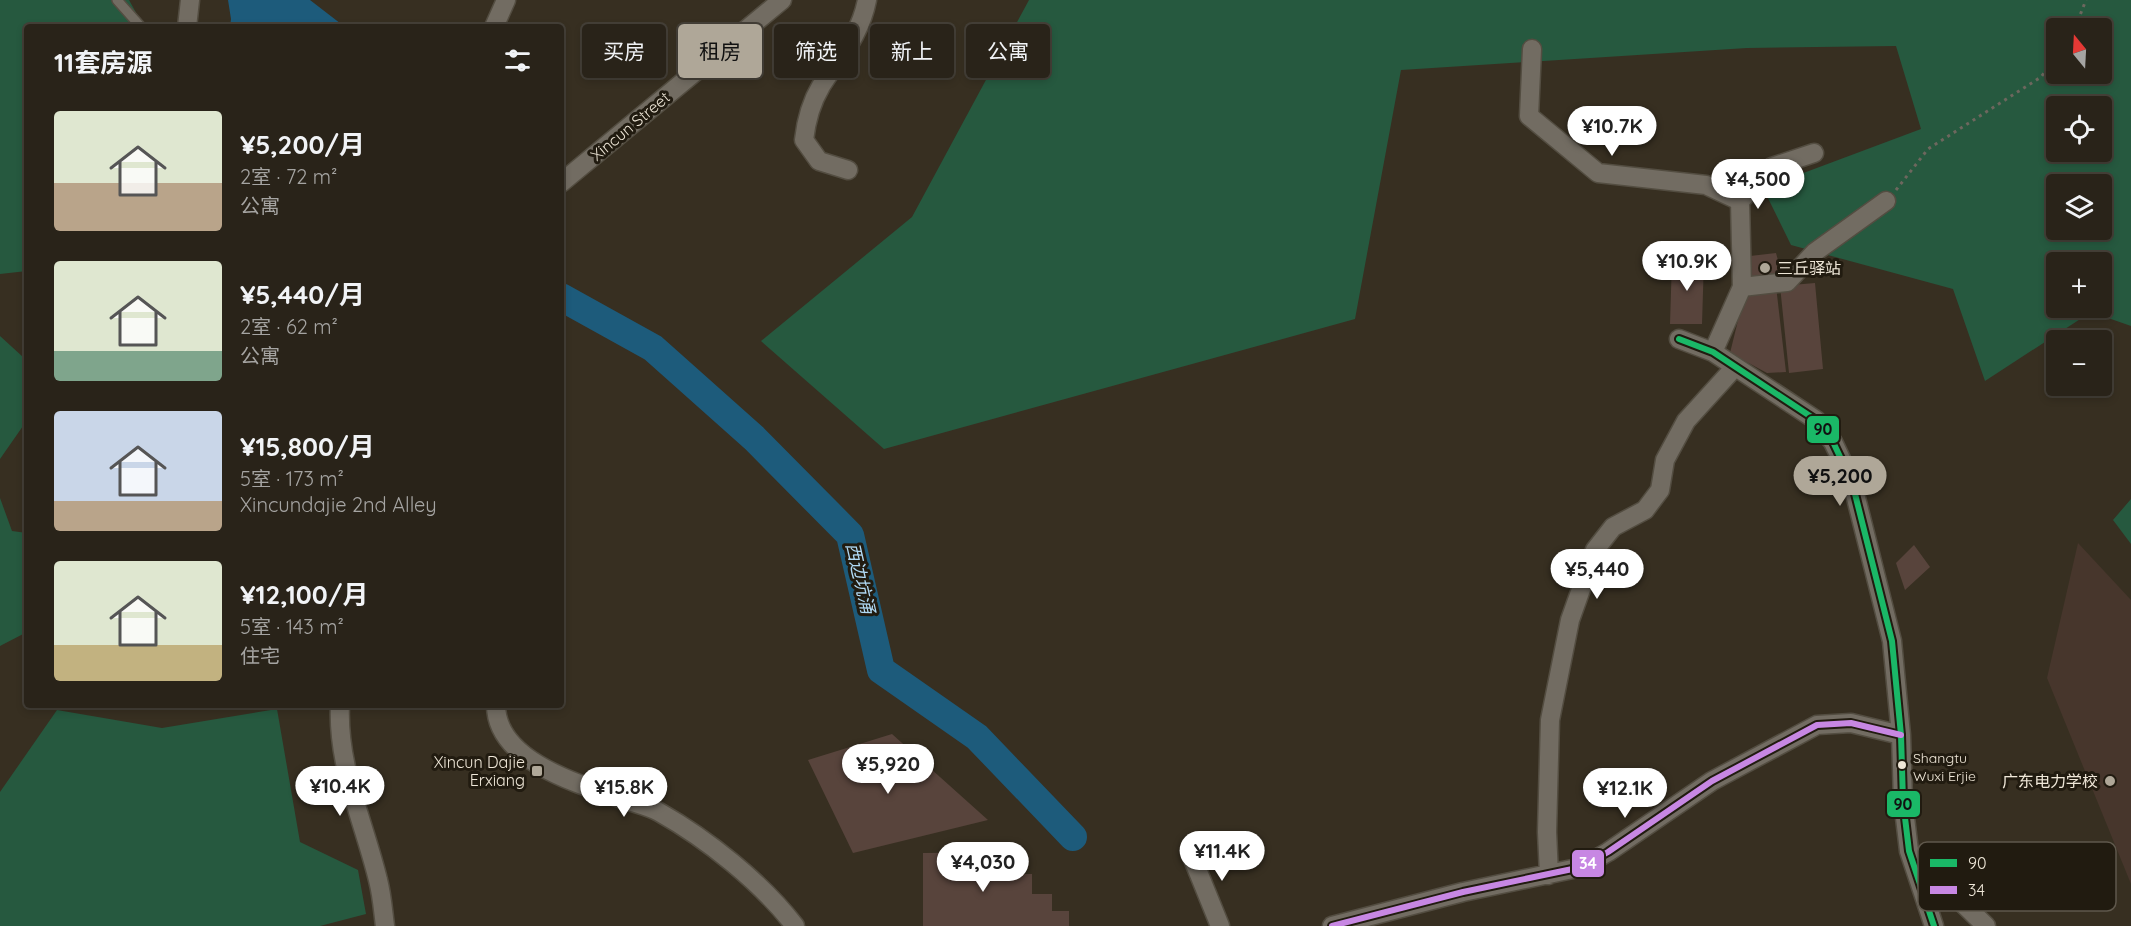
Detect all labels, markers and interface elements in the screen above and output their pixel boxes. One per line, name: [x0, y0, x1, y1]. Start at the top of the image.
north arrow: [2046, 18, 2112, 84]
map controls: [2046, 18, 2112, 396]
chip: 买房: [582, 24, 666, 78]
chip: 租房: [678, 24, 762, 78]
chip: 筛选: [774, 24, 858, 78]
chip: 新上: [870, 24, 954, 78]
chip: 公寓: [966, 24, 1050, 78]
icon: filters: [501, 44, 534, 77]
text: 11套房源: [54, 46, 152, 79]
street label: Xincun Street: [586, 87, 674, 165]
button: locate: [2046, 96, 2112, 162]
pin: ¥10.7K: [1563, 106, 1661, 157]
text: ¥10.7K: [1581, 113, 1643, 138]
text: ¥5,200/月: [240, 128, 365, 161]
icon: home: [102, 135, 174, 207]
pin: ¥4,500: [1709, 159, 1807, 210]
text: 2室 · 72 m²: [240, 164, 337, 189]
text: ¥4,500: [1725, 166, 1791, 191]
button: layers: [2046, 174, 2112, 240]
text: 公寓: [240, 193, 280, 218]
pin: ¥10.9K: [1638, 241, 1736, 292]
text: ¥10.9K: [1656, 248, 1718, 273]
button: +: [2046, 252, 2112, 318]
place label: 三丘驿站: [1777, 258, 1841, 278]
marker: 三丘驿站: [1758, 261, 1772, 275]
text: ¥5,440/月: [240, 278, 365, 311]
icon: home: [102, 285, 174, 357]
text: 2室 · 62 m²: [240, 314, 338, 339]
button: −: [2046, 330, 2112, 396]
text: 公寓: [240, 343, 280, 368]
line badge: 90: [1806, 415, 1840, 444]
text: 90: [1814, 419, 1833, 439]
text: ¥15,800/月: [240, 430, 375, 463]
icon: home: [102, 435, 174, 507]
pin: ¥5,200: [1791, 456, 1889, 507]
text: ¥5,200: [1808, 463, 1872, 488]
text: 5室 · 173 m²: [240, 466, 344, 491]
text: Xincundajie 2nd Alley: [240, 492, 437, 517]
water label: 西边坑涌: [841, 540, 880, 618]
pin: ¥5,440: [1548, 549, 1646, 600]
text: ¥5,440: [1565, 556, 1629, 581]
text: ¥12,100/月: [240, 578, 369, 611]
icon: home: [102, 585, 174, 657]
text: 5室 · 143 m²: [240, 614, 344, 639]
text: 住宅: [240, 643, 280, 668]
pin: ¥5,920: [839, 744, 937, 795]
place label: Shangtu Wuxi Erjie: [1913, 749, 1976, 785]
text: ¥5,920: [856, 751, 920, 776]
place label: Xincun Dajie Erxiang: [434, 752, 525, 790]
marker: Shangtu Wuxi Erjie: [1896, 759, 1908, 771]
marker: Xincun Dajie Erxiang: [530, 764, 544, 778]
pin: ¥10.4K: [291, 766, 389, 817]
pin: ¥15.8K: [575, 767, 673, 818]
pin: ¥12.1K: [1576, 768, 1674, 819]
place label: 广东电力学校: [2002, 771, 2098, 791]
text: ¥10.4K: [309, 773, 371, 798]
text: ¥15.8K: [594, 774, 654, 799]
marker: 广东电力学校: [2103, 774, 2117, 788]
text: ¥12.1K: [1597, 775, 1653, 800]
line badge: 90: [1886, 790, 1921, 818]
text: 90: [1894, 794, 1913, 814]
pin: ¥11.4K: [1173, 831, 1271, 882]
text: ¥11.4K: [1194, 838, 1250, 863]
pin: ¥4,030: [934, 842, 1032, 893]
legend: [1918, 842, 2116, 911]
text: ¥4,030: [951, 849, 1015, 874]
line badge: 34: [1571, 849, 1605, 878]
text: 34: [1579, 853, 1598, 873]
text: 90: [1968, 853, 1986, 873]
text: 34: [1968, 880, 1985, 900]

